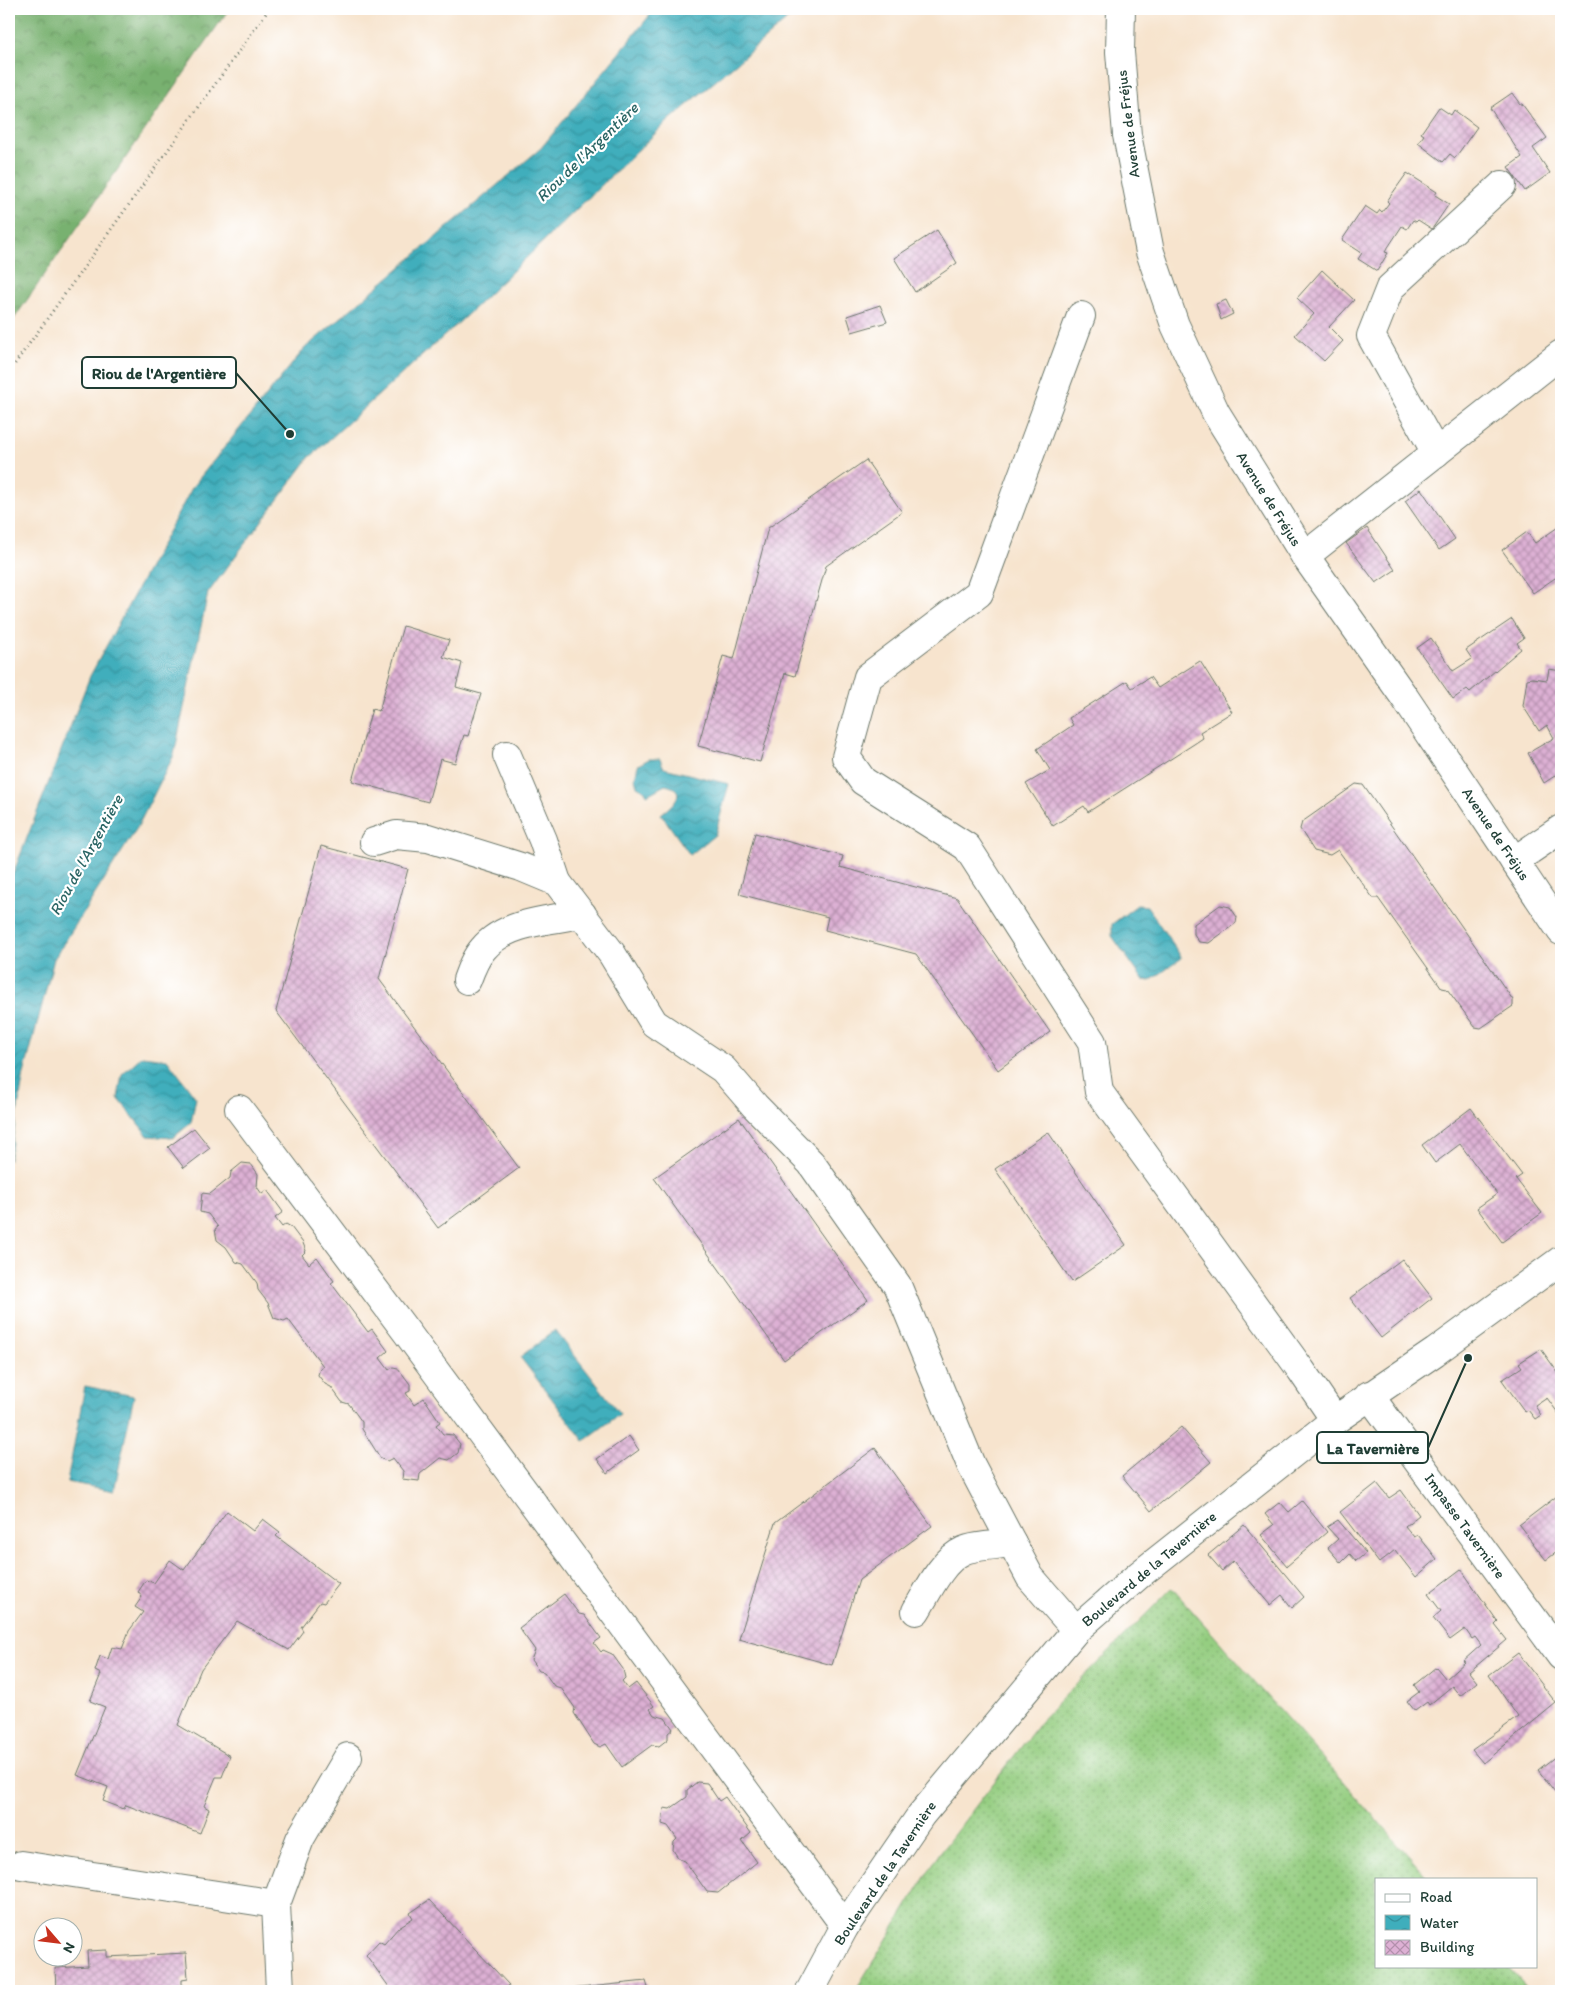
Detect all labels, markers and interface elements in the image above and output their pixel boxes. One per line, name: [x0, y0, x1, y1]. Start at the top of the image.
street label: Avenue de Fréjus: [1112, 69, 1144, 179]
water label: Riou de l'Argentière: [532, 98, 643, 206]
callout: Riou de l'Argentière: [82, 357, 236, 388]
text: Riou de l'Argentière: [92, 364, 227, 384]
street label: Avenue de Fréjus: [1233, 448, 1305, 550]
street label: Avenue de Fréjus: [1458, 784, 1534, 884]
water label: Riou de l'Argentière: [45, 790, 128, 918]
callout: La Tavernière: [1317, 1432, 1428, 1463]
text: La Tavernière: [1327, 1439, 1420, 1458]
street label: Impasse Tavernière: [1421, 1470, 1509, 1582]
street label: Boulevard de la Tavernière: [1078, 1507, 1220, 1631]
street label: Boulevard de la Tavernière: [830, 1797, 940, 1949]
legend: [1375, 1878, 1538, 1968]
text: Road: [1420, 1888, 1453, 1906]
text: Water: [1420, 1914, 1459, 1932]
north arrow: [32, 1918, 82, 1968]
text: Building: [1420, 1938, 1474, 1956]
text: N: [59, 1940, 79, 1956]

